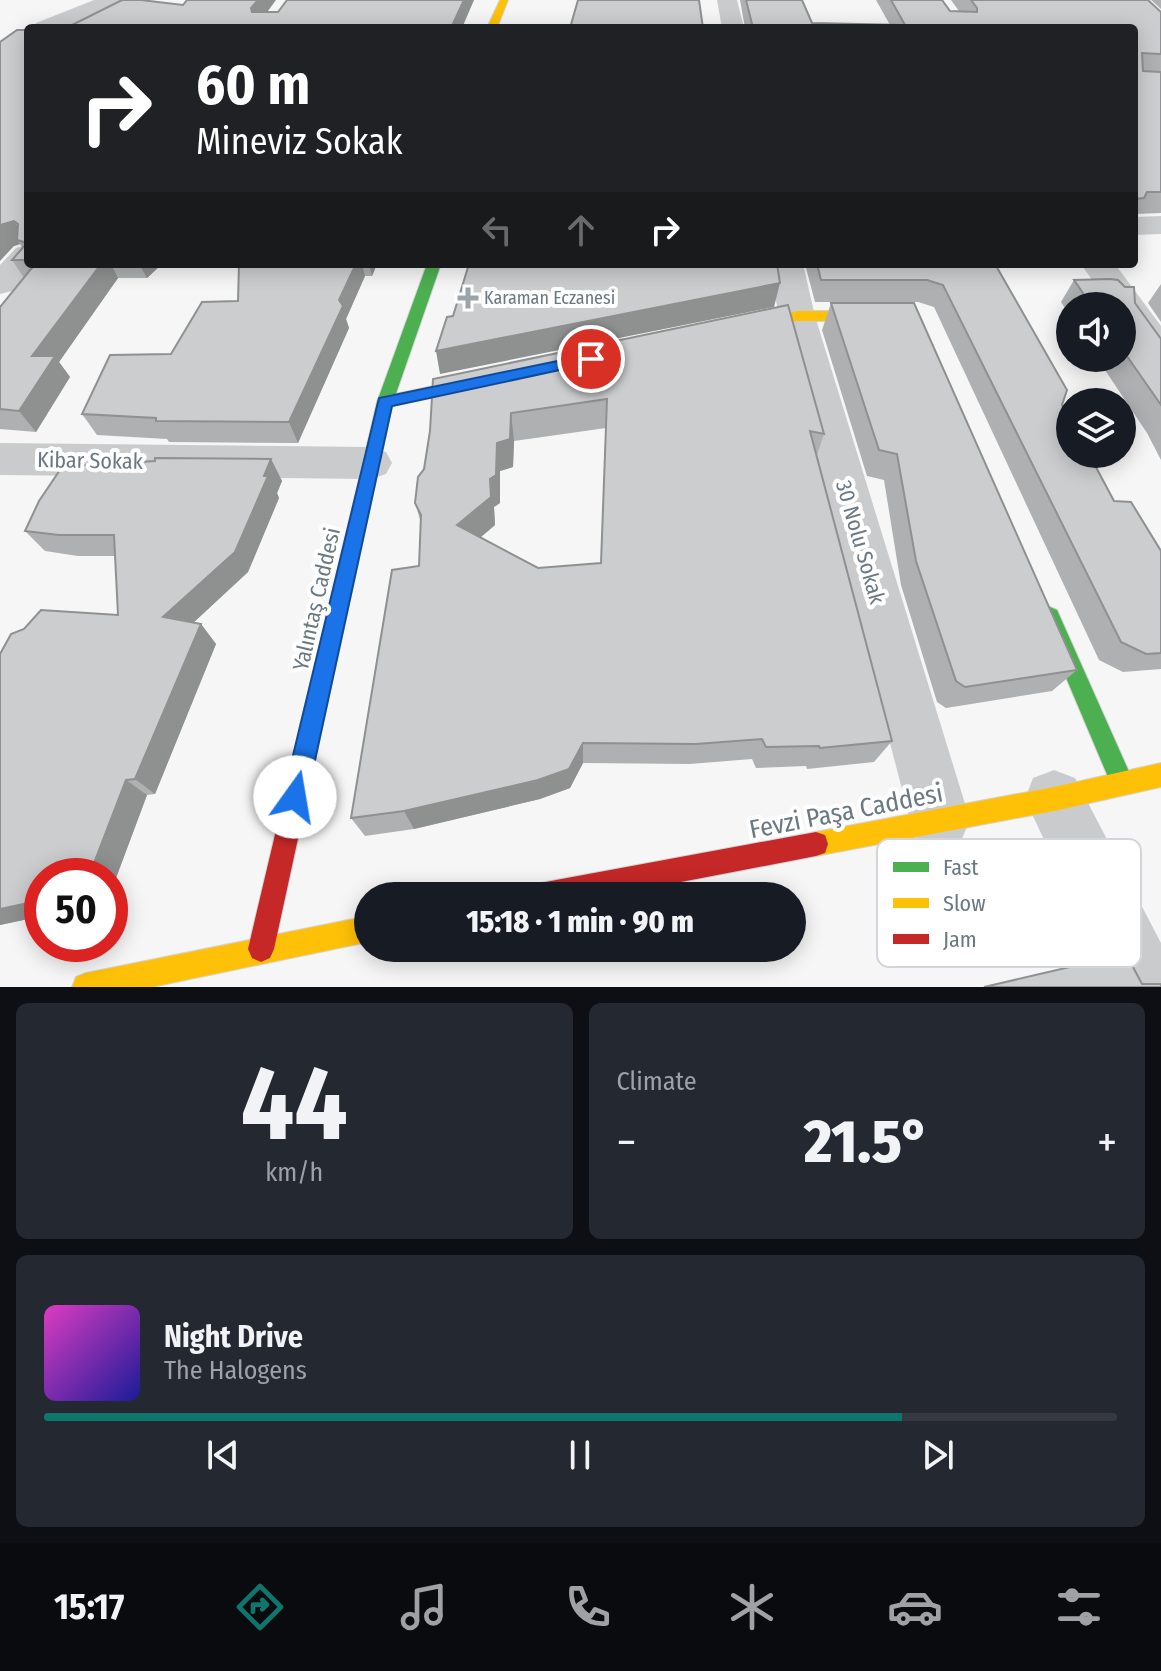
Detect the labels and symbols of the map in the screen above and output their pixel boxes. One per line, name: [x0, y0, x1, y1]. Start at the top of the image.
place label: Karaman Eczanesi: [484, 287, 615, 309]
marker: Karaman Eczanesi: [459, 289, 477, 307]
pin: [557, 325, 625, 393]
street label: Kibar Sokak: [37, 446, 144, 475]
street label: 30 Nolu Sokak: [830, 477, 891, 608]
street label: Yalıntaş Caddesi: [287, 525, 346, 673]
position arrow: [253, 755, 337, 839]
street label: Fevzi Paşa Caddesi: [747, 778, 945, 845]
legend: [877, 839, 1141, 967]
text: Fast: [943, 854, 979, 881]
speed limit sign: 50: [24, 858, 128, 962]
text: Slow: [943, 890, 986, 917]
text: Jam: [943, 926, 977, 953]

